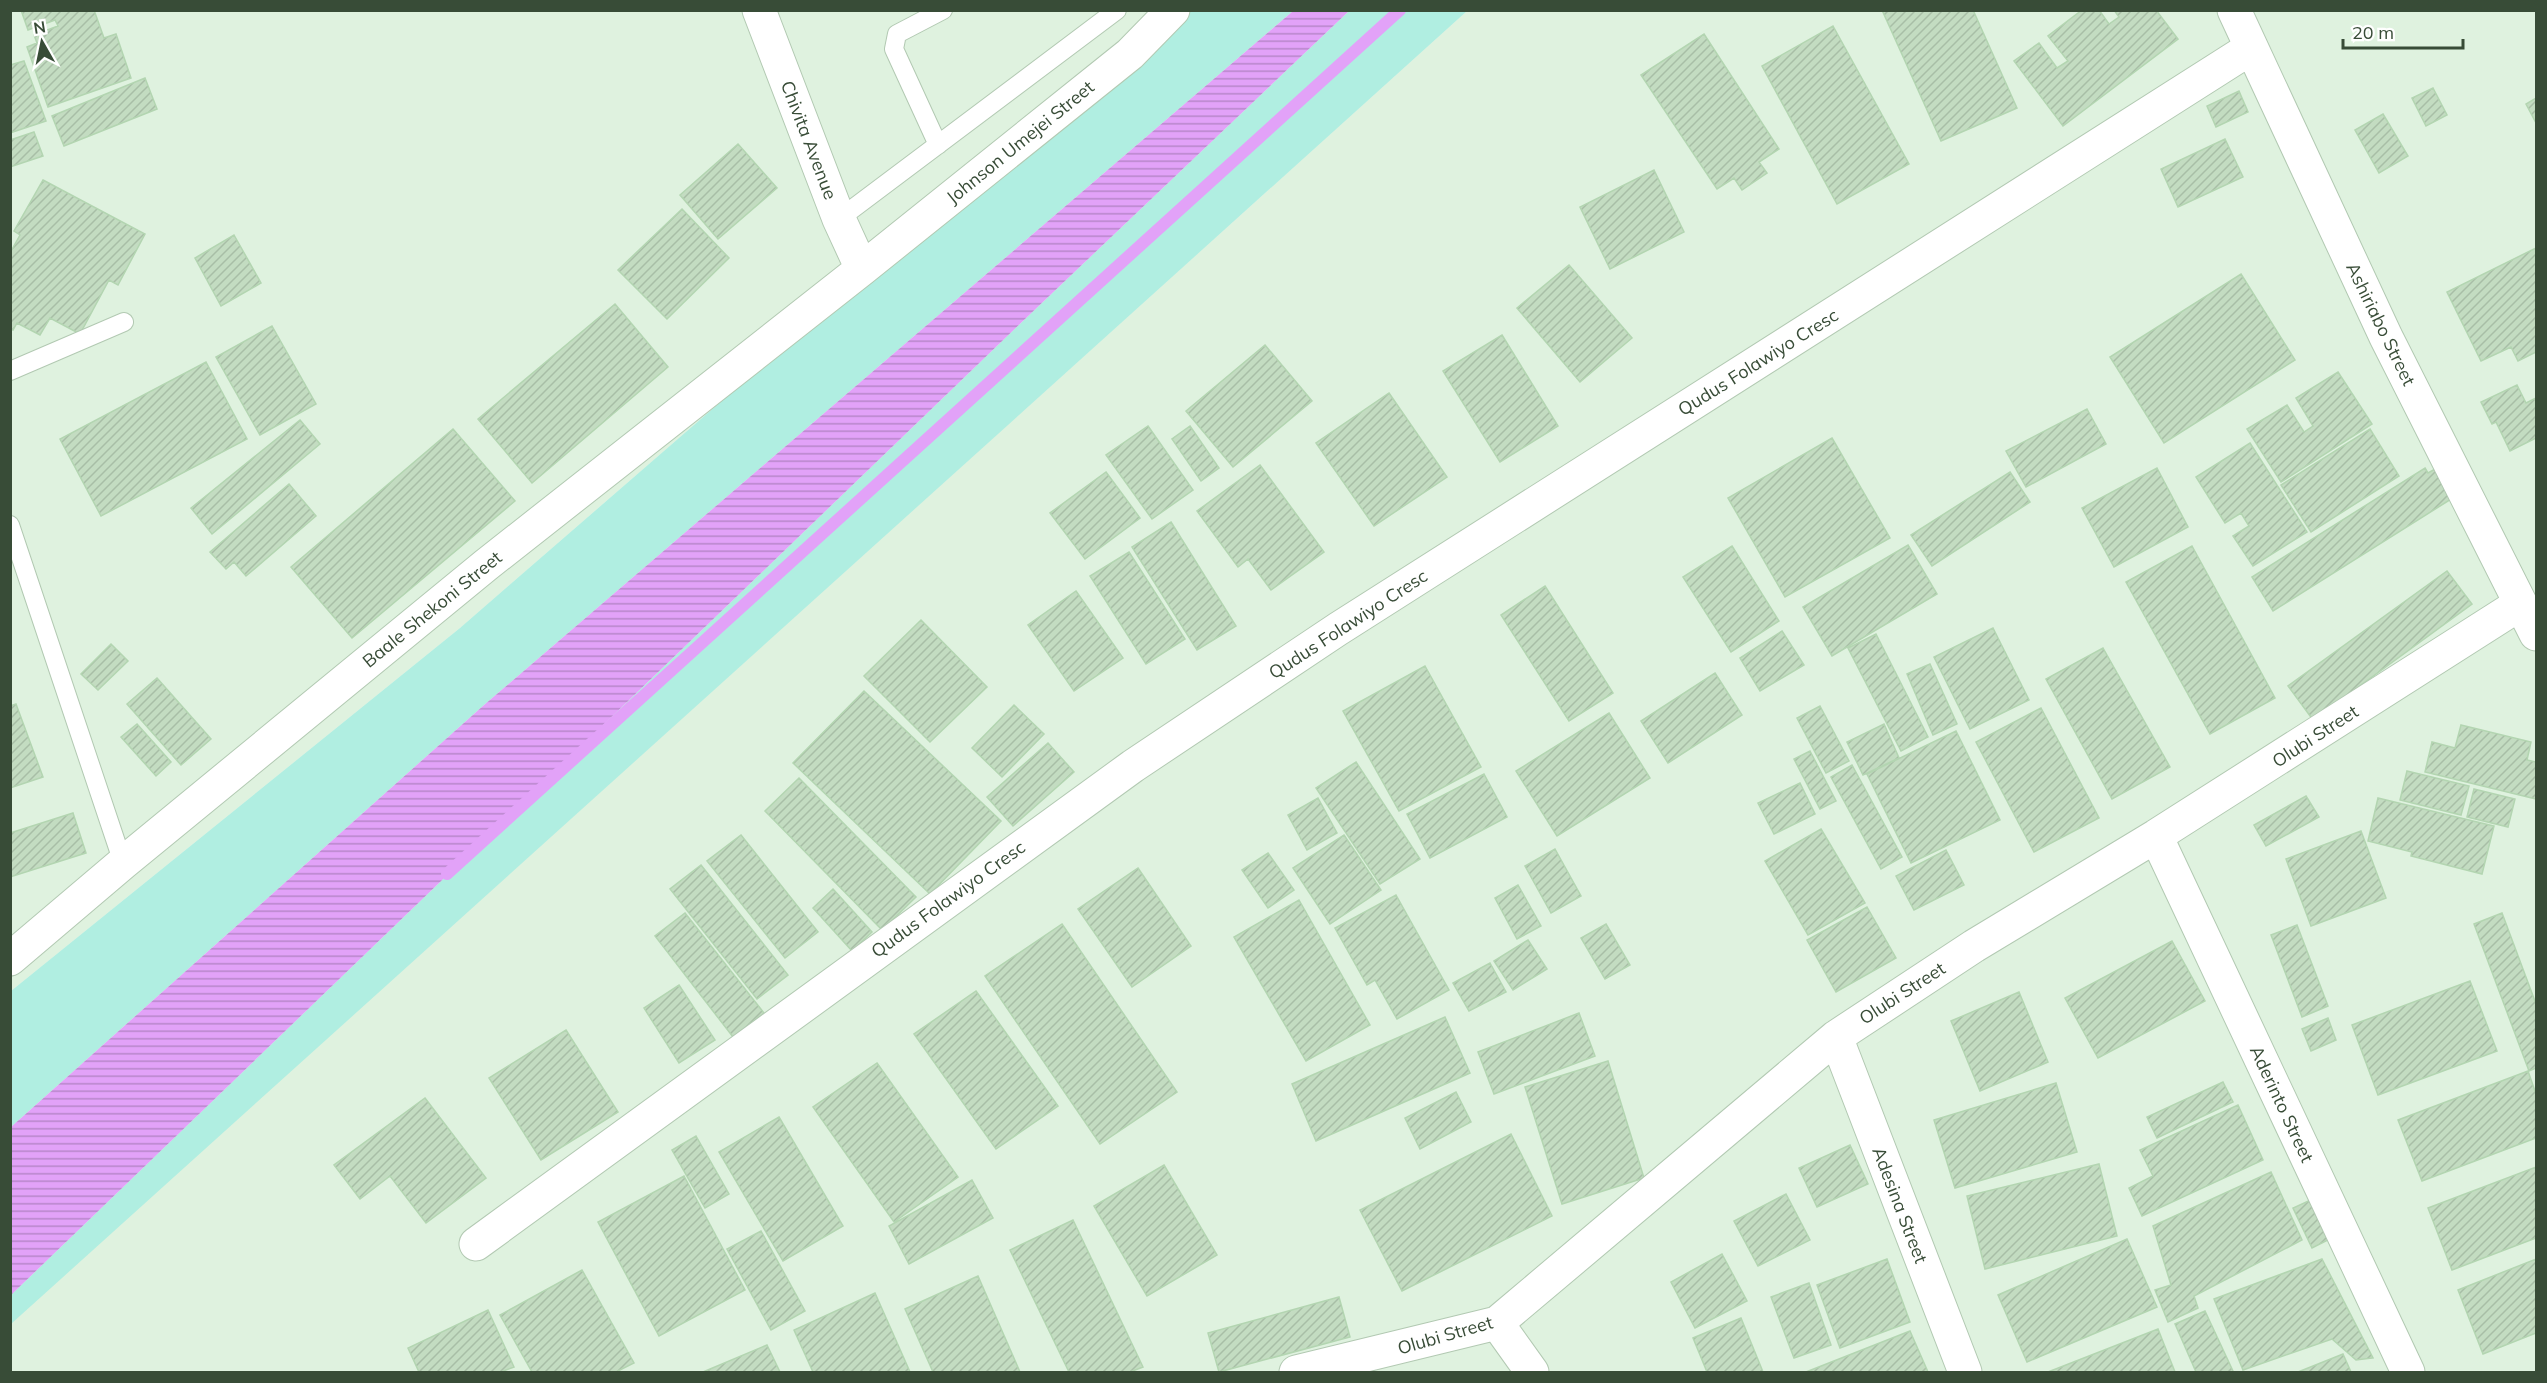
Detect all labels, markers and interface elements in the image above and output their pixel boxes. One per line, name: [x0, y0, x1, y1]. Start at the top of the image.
north arrow: [12, 12, 72, 72]
scale bar: [2343, 12, 2463, 50]
text: N: [32, 16, 47, 38]
text: 20 m: [2352, 21, 2394, 44]
street label: Johnson Umejei Street: [942, 75, 1098, 209]
street label: Chivita Avenue: [776, 77, 842, 203]
street label: Ashiriabo Street: [2341, 259, 2421, 389]
street label: Qudus Folawiyo Cresc: [1674, 303, 1843, 421]
street label: Baale Shekoni Street: [358, 546, 506, 672]
street label: Qudus Folawiyo Cresc: [1264, 564, 1432, 684]
street label: Olubi Street: [2268, 700, 2362, 772]
street label: Qudus Folawiyo Cresc: [866, 835, 1030, 963]
street label: Olubi Street: [1855, 957, 1949, 1029]
street label: Aderinto Street: [2245, 1042, 2319, 1166]
street label: Adesina Street: [1867, 1144, 1933, 1266]
street label: Olubi Street: [1395, 1310, 1495, 1360]

